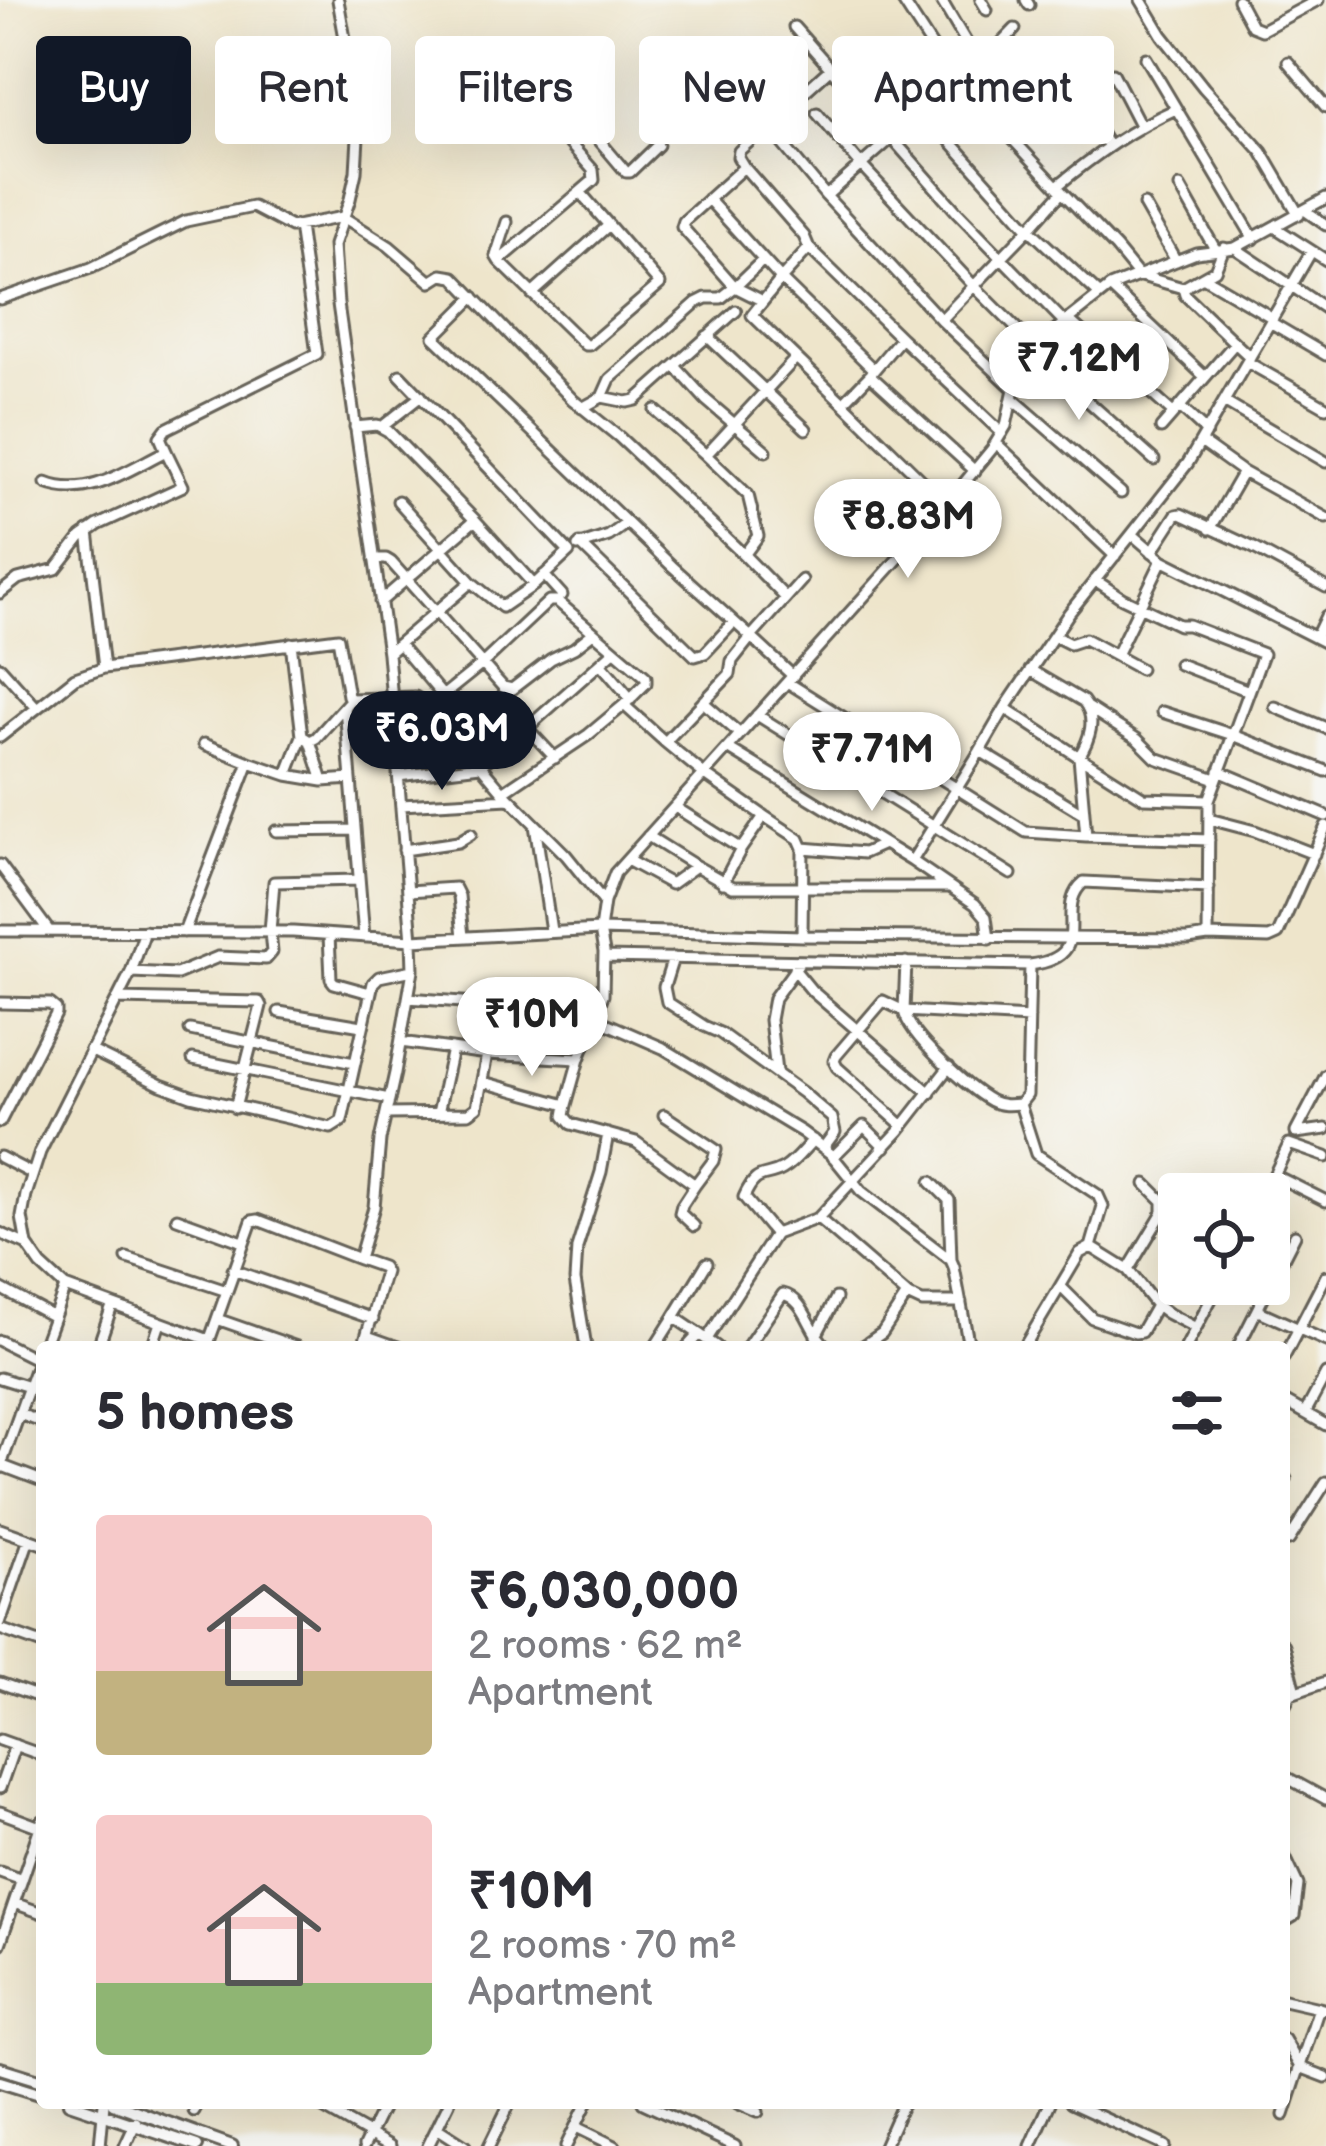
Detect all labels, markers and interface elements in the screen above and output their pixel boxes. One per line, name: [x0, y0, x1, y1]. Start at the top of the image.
chip: Buy: [36, 36, 191, 144]
chip: Rent: [215, 36, 391, 144]
chip: Filters: [415, 36, 615, 144]
chip: New: [639, 36, 808, 144]
chip: Apartment: [832, 36, 1114, 144]
pin: ₹7.12M: [981, 321, 1177, 423]
text: ₹7.12M: [1016, 336, 1142, 383]
pin: ₹8.83M: [810, 479, 1006, 581]
text: ₹8.83M: [841, 494, 975, 541]
pin: ₹6.03M: [344, 691, 540, 793]
text: ₹6.03M: [374, 706, 510, 753]
pin: ₹7.71M: [774, 712, 970, 814]
text: ₹7.71M: [810, 727, 934, 774]
pin: ₹10M: [461, 977, 603, 1079]
text: ₹10M: [484, 992, 580, 1039]
map controls: [1158, 1173, 1290, 1305]
button: locate: [1158, 1173, 1290, 1305]
icon: filters: [1164, 1380, 1230, 1446]
text: 5 homes: [96, 1383, 294, 1444]
text: ₹6,030,000: [468, 1562, 739, 1623]
icon: home: [192, 1563, 336, 1707]
text: 2 rooms · 62 m²: [468, 1623, 743, 1670]
text: Apartment: [468, 1670, 652, 1717]
text: ₹10M: [468, 1862, 594, 1923]
icon: home: [192, 1863, 336, 2007]
text: 2 rooms · 70 m²: [468, 1923, 737, 1970]
text: Apartment: [468, 1970, 652, 2017]

